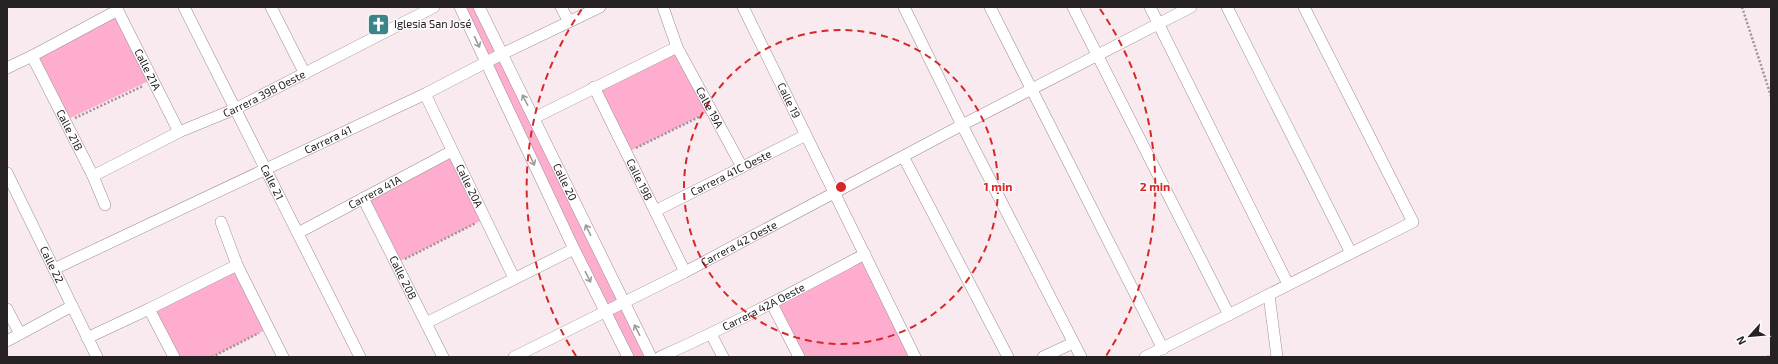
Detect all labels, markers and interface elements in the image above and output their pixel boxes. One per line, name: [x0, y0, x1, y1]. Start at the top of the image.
church icon: Iglesia San José: [366, 11, 392, 37]
place label: Iglesia San José: [394, 17, 471, 30]
one-way arrow: [474, 36, 481, 48]
street label: Calle 21A: [132, 46, 164, 92]
street label: Carrera 39B Oeste: [221, 67, 307, 119]
street label: Calle 19: [775, 80, 804, 120]
street label: Calle 19A: [694, 84, 727, 130]
one-way arrow: [521, 95, 528, 107]
street label: Calle 21B: [54, 107, 86, 153]
street label: Carrera 41: [302, 123, 354, 156]
street label: Carrera 41C Oeste: [688, 147, 773, 198]
one-way arrow: [529, 154, 536, 166]
street label: Calle 19B: [624, 156, 656, 202]
street label: Calle 20: [551, 161, 580, 203]
street label: Calle 21: [258, 162, 287, 202]
street label: Calle 20A: [454, 162, 486, 210]
street label: Carrera 41A: [346, 172, 403, 211]
text: 1 min: [984, 179, 1012, 193]
text: 2 min: [1140, 179, 1170, 193]
centre of rings: [834, 180, 848, 194]
street label: Carrera 42 Oeste: [698, 217, 779, 268]
one-way arrow: [584, 224, 591, 236]
street label: Calle 22: [38, 244, 67, 285]
street label: Calle 20B: [387, 253, 420, 301]
one-way arrow: [585, 271, 592, 283]
street label: Carrera 42A Oeste: [720, 280, 807, 333]
north arrow: [1730, 316, 1770, 356]
one-way arrow: [633, 324, 641, 336]
text: N: [1733, 334, 1748, 347]

